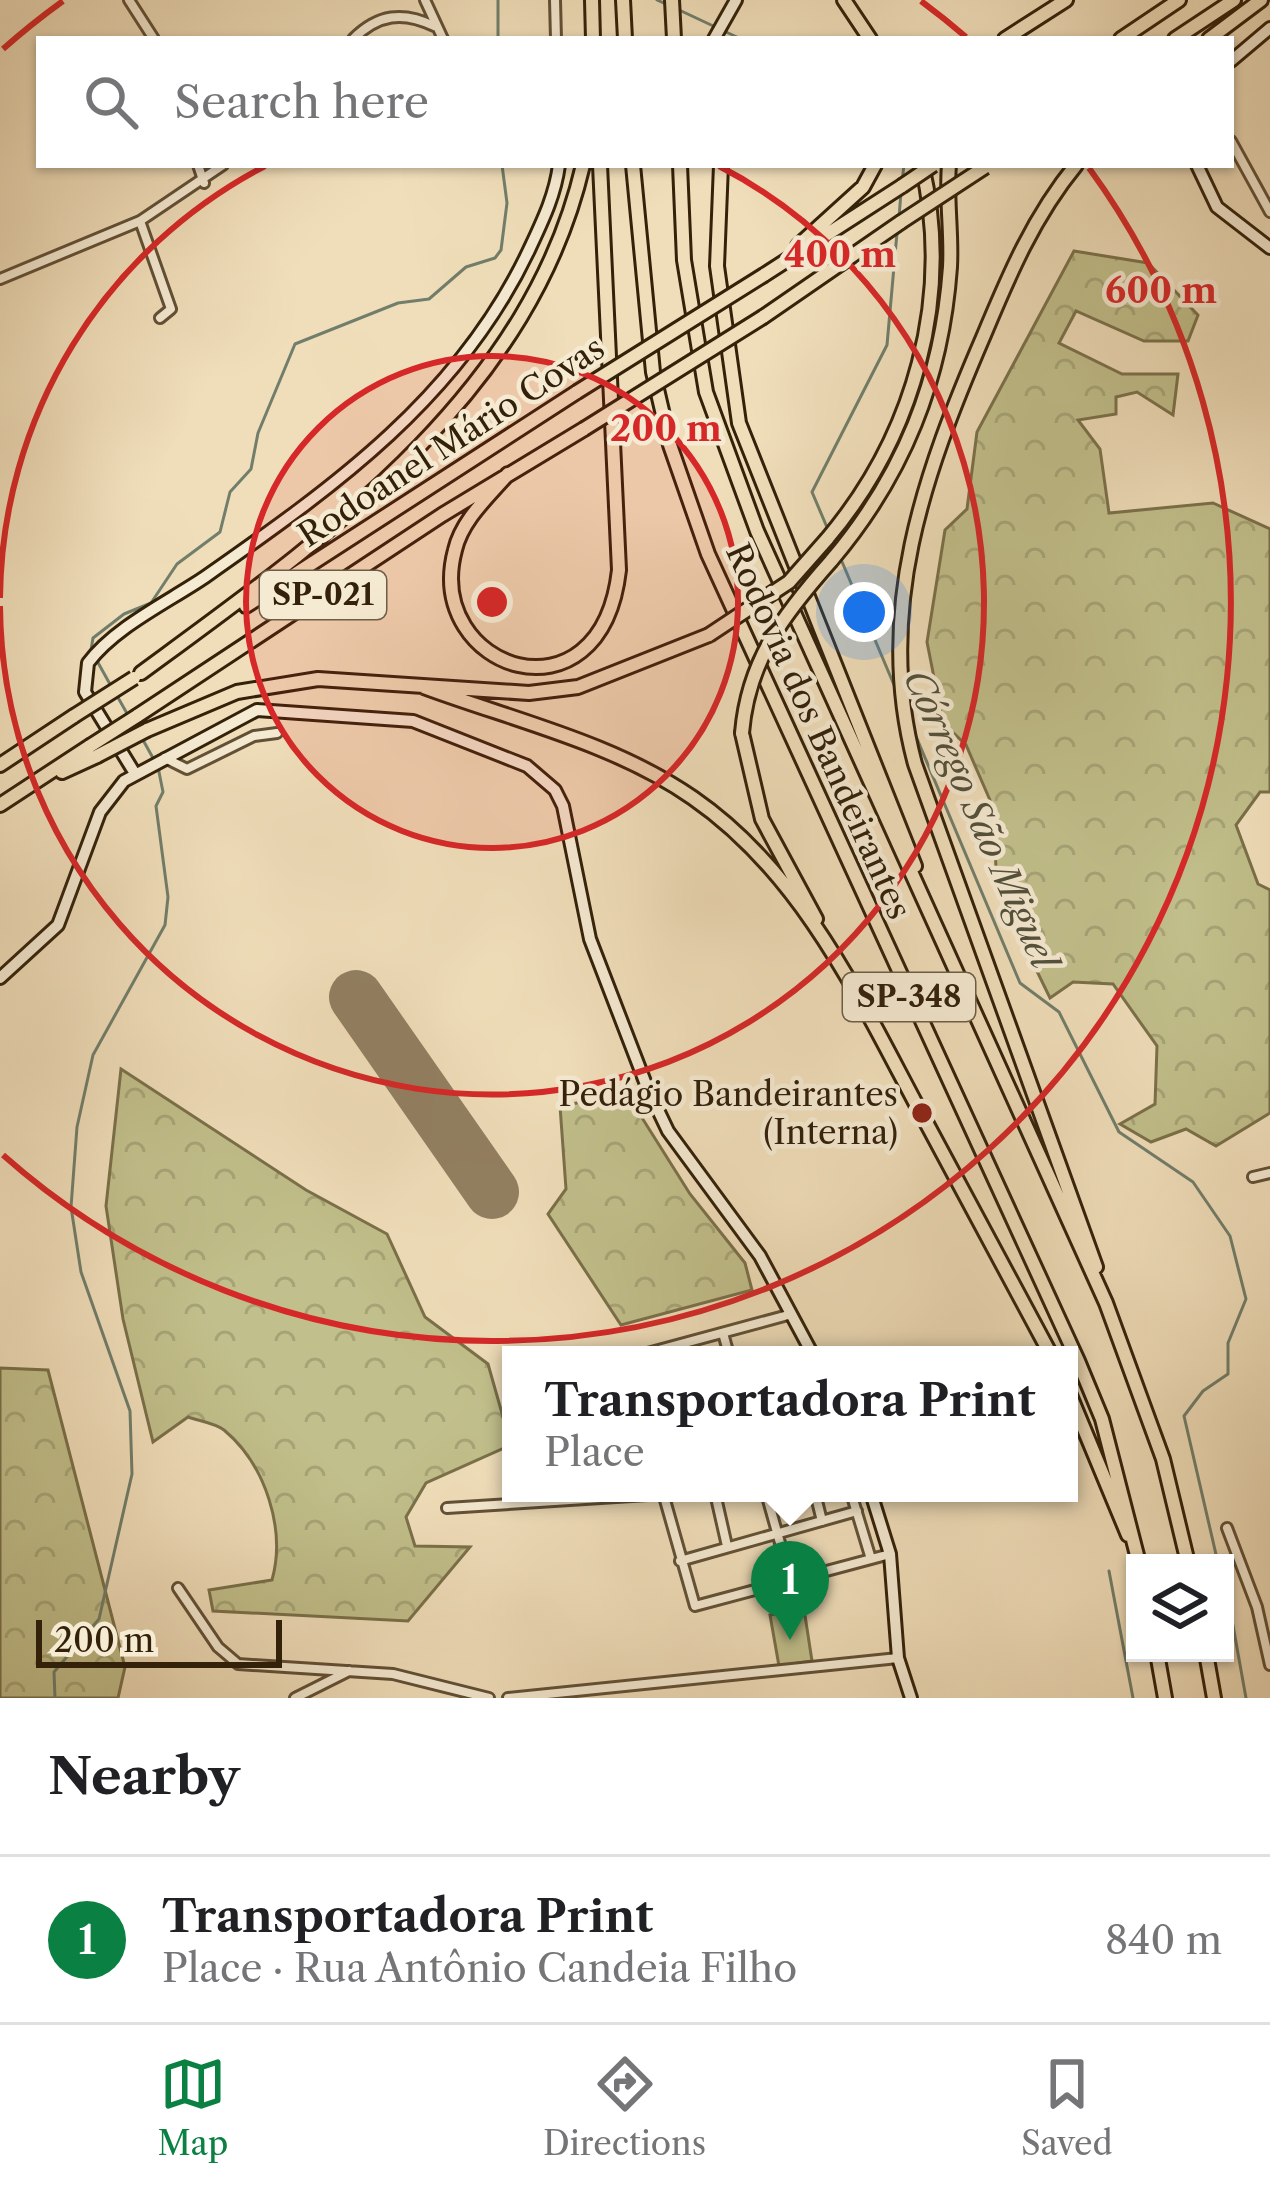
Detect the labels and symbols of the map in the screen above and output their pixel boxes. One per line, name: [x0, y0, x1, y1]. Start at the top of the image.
text: 400 m: [784, 232, 896, 276]
text: 600 m: [1105, 268, 1217, 312]
street label: Rodoanel Mário Covas: [291, 327, 612, 556]
text: 200 m: [610, 406, 722, 450]
street label: Rodovia dos Bandeirantes: [717, 537, 920, 925]
road number: SP-021: [260, 571, 386, 619]
centre of rings: [471, 581, 513, 623]
your location: [834, 582, 894, 642]
water label: Córrego São Miguel: [895, 662, 1068, 979]
road number: SP-348: [843, 973, 975, 1021]
place label: Pedágio Bandeirantes (Interna): [559, 1074, 898, 1153]
marker: Pedágio Bandeirantes (Interna): [909, 1100, 935, 1126]
pin: 1: [751, 1541, 829, 1640]
scale bar: [36, 1614, 282, 1667]

